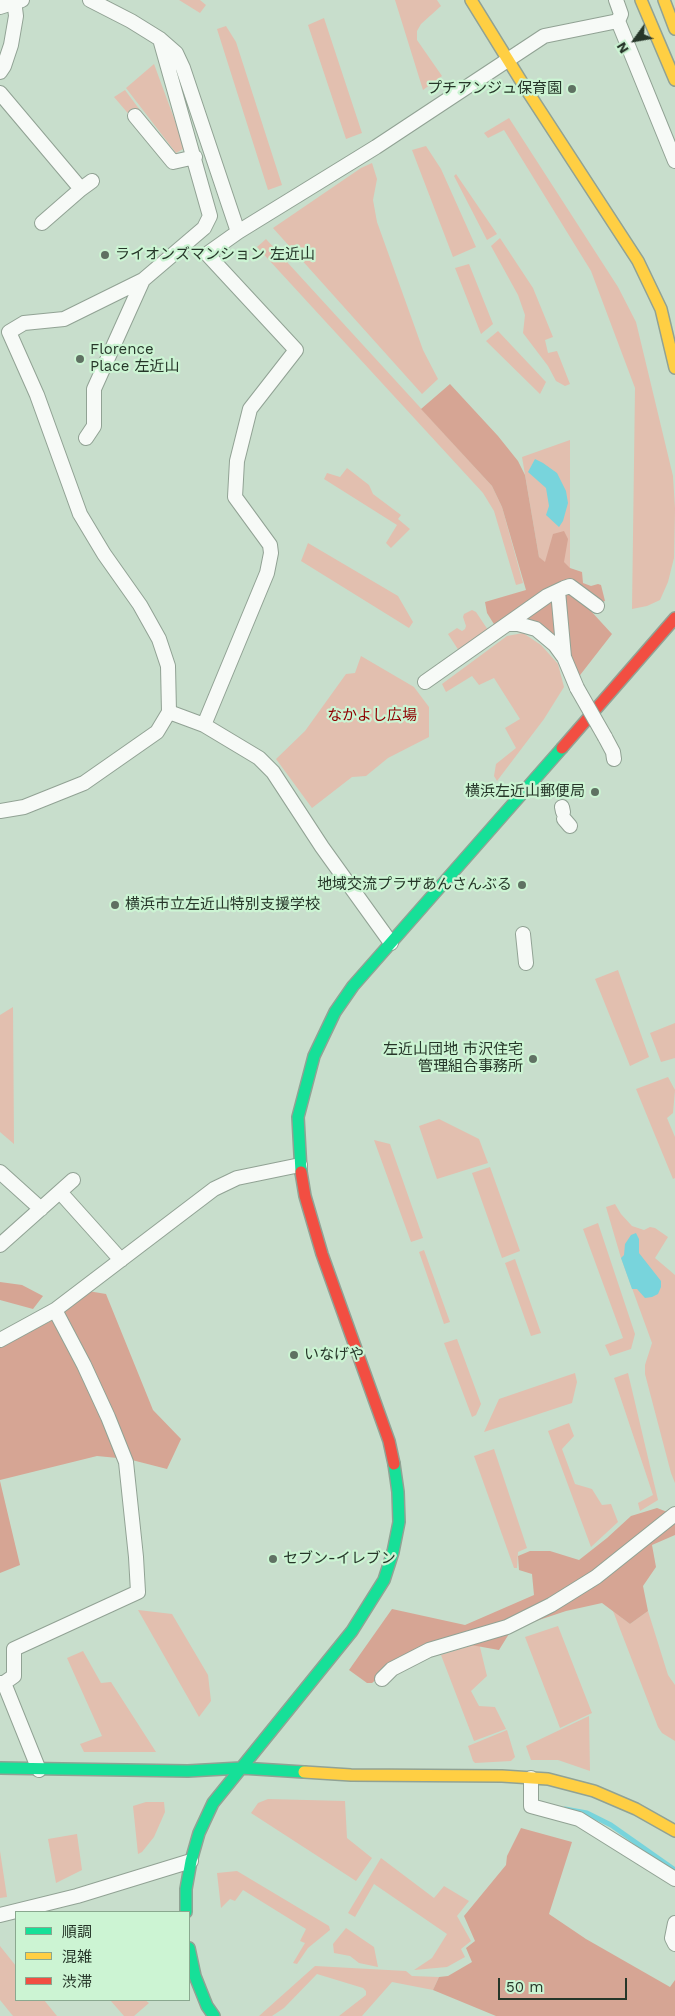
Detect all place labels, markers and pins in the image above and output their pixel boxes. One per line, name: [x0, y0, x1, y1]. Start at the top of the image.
place label: プチアンジュ保育園: [427, 80, 562, 98]
marker: プチアンジュ保育園: [566, 83, 578, 95]
place label: ライオンズマンション 左近山: [115, 246, 315, 264]
marker: ライオンズマンション 左近山: [99, 249, 111, 261]
place label: Florence Place 左近山: [90, 341, 179, 376]
marker: Florence Place 左近山: [74, 353, 86, 365]
place label: 横浜左近山郵便局: [465, 783, 585, 801]
marker: 横浜左近山郵便局: [589, 786, 601, 798]
place label: 地域交流プラザあんさんぶる: [317, 876, 512, 894]
marker: 地域交流プラザあんさんぶる: [516, 879, 528, 891]
place label: 横浜市立左近山特別支援学校: [125, 896, 320, 914]
marker: 横浜市立左近山特別支援学校: [109, 899, 121, 911]
place label: 左近山団地 市沢住宅 管理組合事務所: [383, 1041, 523, 1076]
marker: 左近山団地 市沢住宅 管理組合事務所: [527, 1053, 539, 1065]
place label: いなげや: [304, 1346, 364, 1364]
marker: いなげや: [288, 1349, 300, 1361]
place label: セブン-イレブン: [283, 1550, 396, 1568]
marker: セブン-イレブン: [267, 1553, 279, 1565]

